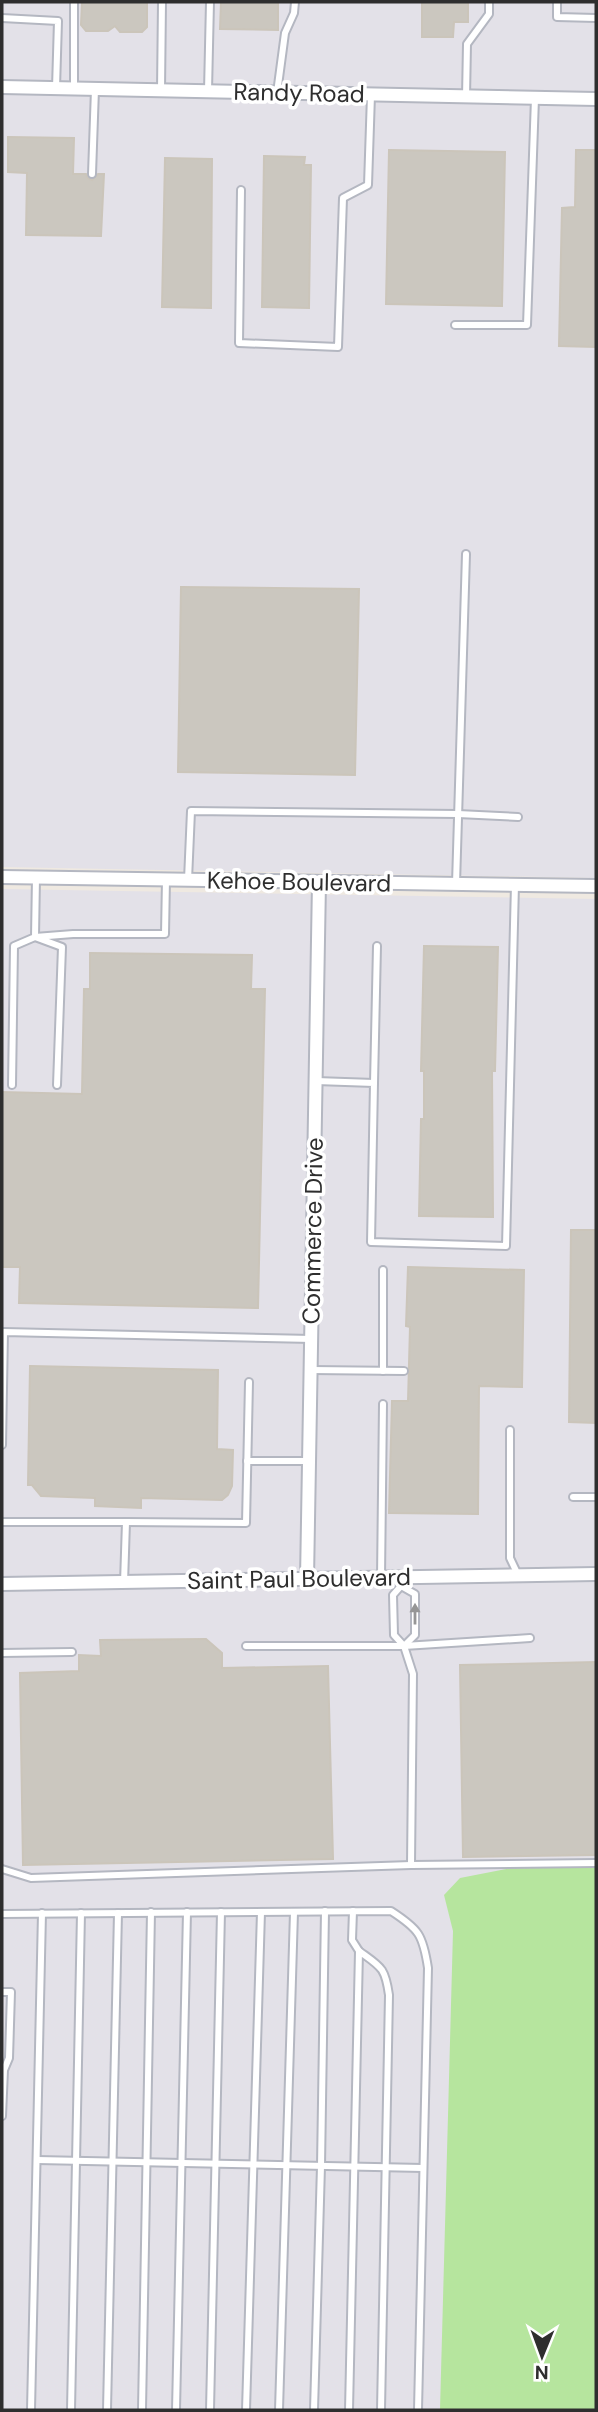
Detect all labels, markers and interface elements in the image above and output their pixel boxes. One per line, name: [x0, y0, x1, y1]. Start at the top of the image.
street label: Randy Road: [233, 76, 365, 109]
street label: Kehoe Boulevard: [207, 864, 391, 899]
street label: Commerce Drive: [295, 1137, 330, 1325]
street label: Saint Paul Boulevard: [187, 1561, 411, 1596]
one-way arrow: [409, 1603, 421, 1625]
north arrow: [507, 2321, 577, 2391]
text: N: [535, 2360, 549, 2385]

